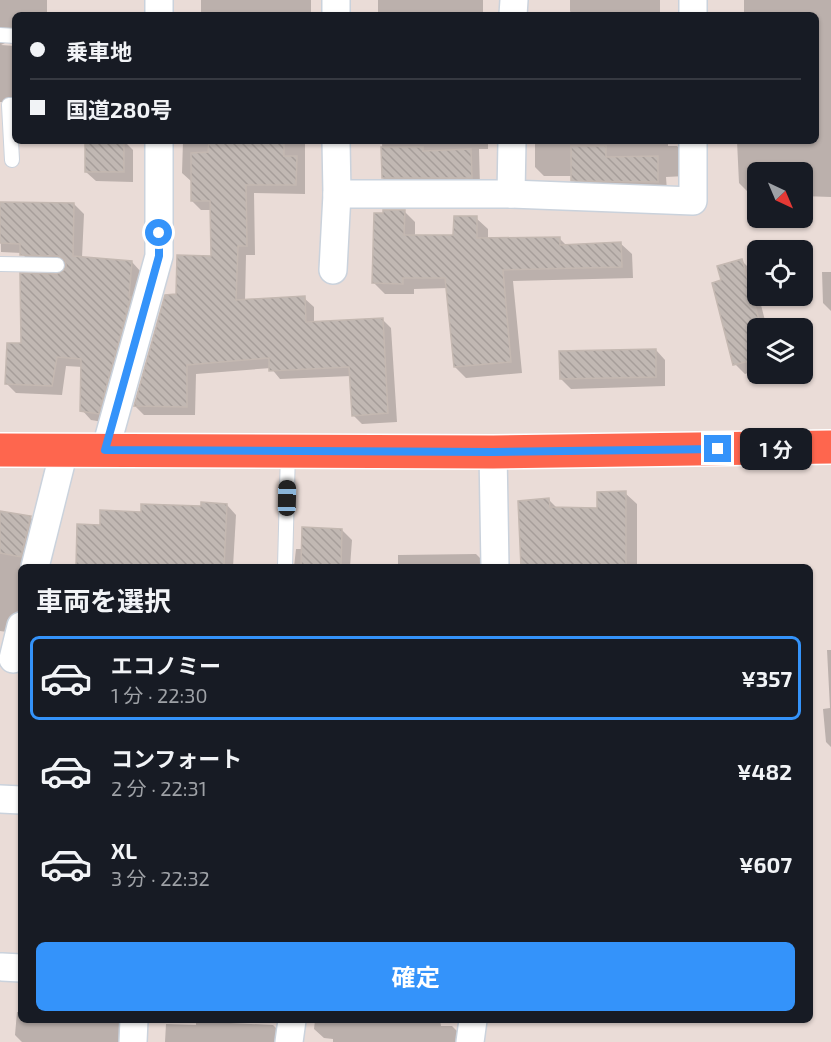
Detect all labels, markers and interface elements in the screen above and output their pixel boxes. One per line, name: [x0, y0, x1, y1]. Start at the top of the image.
text: 乗車地: [66, 38, 132, 64]
text: 国道280号: [66, 96, 172, 122]
north arrow: [747, 162, 813, 228]
map controls: [747, 162, 813, 384]
route start: [145, 219, 172, 246]
button: locate: [747, 240, 813, 306]
button: layers: [747, 318, 813, 384]
callout: 1 分: [739, 428, 811, 470]
route end: [704, 435, 731, 462]
text: 1 分: [760, 437, 792, 461]
car: [278, 480, 296, 516]
text: 車両を選択: [36, 584, 171, 616]
icon: car: [39, 651, 93, 705]
text: エコノミー: [111, 652, 221, 678]
text: ¥357: [741, 665, 792, 691]
text: 1 分 · 22:30: [111, 683, 207, 707]
icon: car: [39, 744, 93, 798]
text: コンフォート: [111, 745, 242, 771]
text: ¥482: [737, 758, 792, 784]
text: 2 分 · 22:31: [111, 776, 207, 800]
icon: car: [39, 837, 93, 891]
text: XL: [111, 837, 137, 863]
text: ¥607: [739, 851, 792, 877]
text: 3 分 · 22:32: [111, 866, 210, 890]
button: 確定: [36, 942, 795, 1011]

